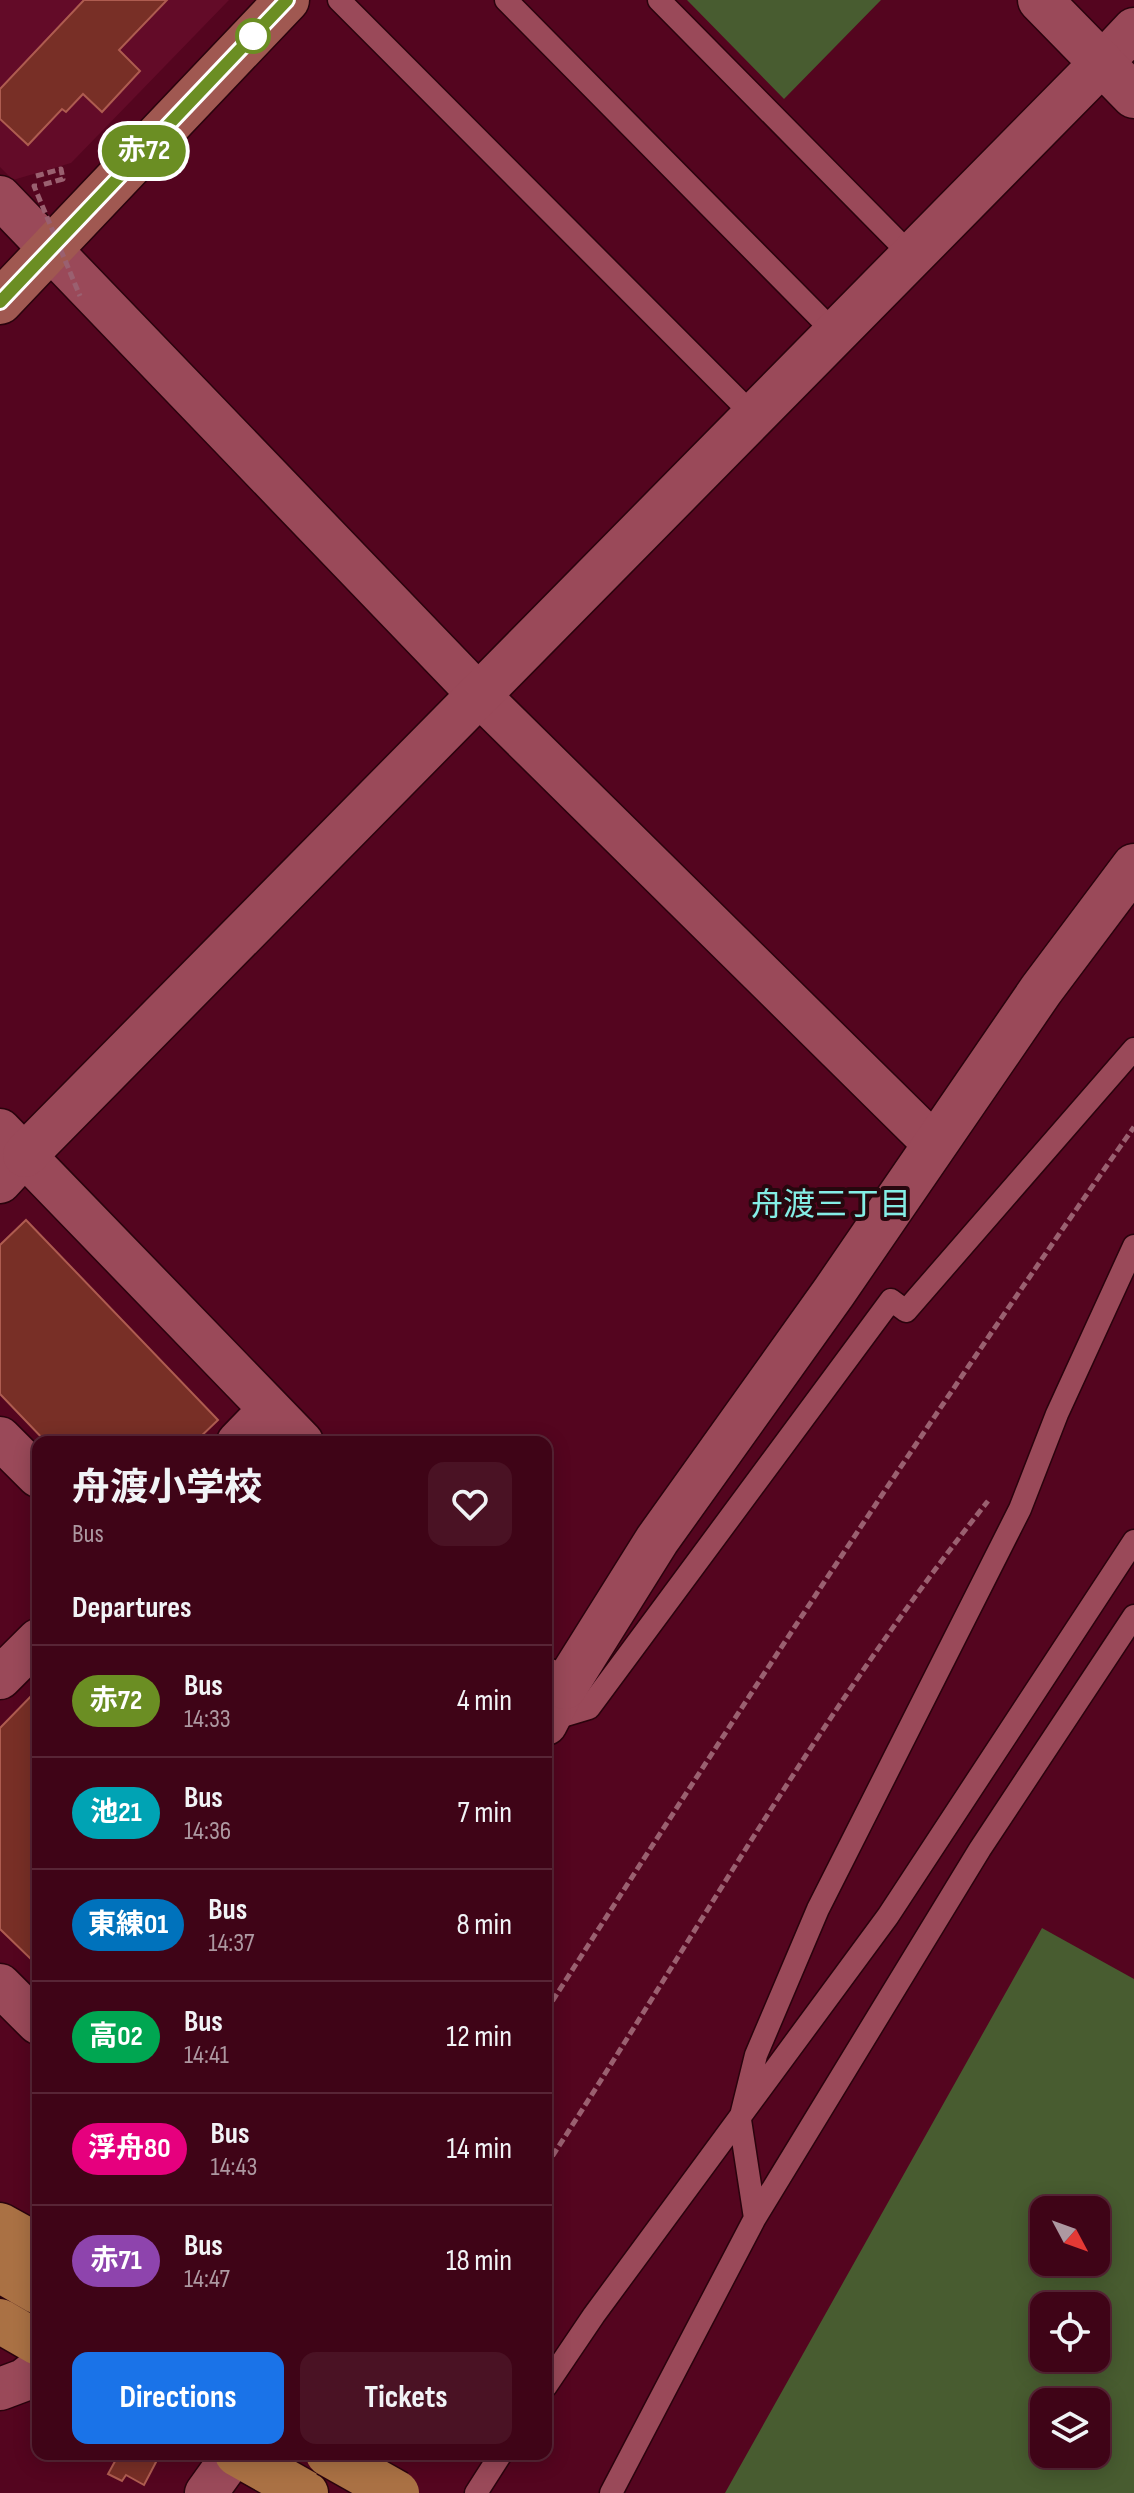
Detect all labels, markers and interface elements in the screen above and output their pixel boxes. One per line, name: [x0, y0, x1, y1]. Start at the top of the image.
unlabelled marker: [236, 19, 270, 53]
line badge: 赤72: [98, 125, 190, 177]
text: 赤72: [118, 134, 170, 167]
district label: 舟渡三丁目: [751, 1186, 911, 1225]
button: heart: [428, 1462, 512, 1546]
text: 舟渡小学校: [72, 1466, 262, 1511]
text: Bus: [72, 1519, 104, 1550]
text: Departures: [72, 1590, 192, 1626]
text: Bus: [184, 1668, 223, 1704]
text: 4 min: [457, 1683, 512, 1719]
text: 赤72: [90, 1684, 142, 1717]
text: 14:33: [184, 1704, 231, 1735]
text: Bus: [184, 1780, 223, 1816]
text: 7 min: [458, 1795, 512, 1831]
text: 池21: [90, 1796, 142, 1829]
text: 14:36: [184, 1816, 231, 1847]
text: Bus: [208, 1892, 247, 1928]
text: 8 min: [456, 1907, 512, 1943]
text: 東練01: [88, 1908, 168, 1941]
text: 14:37: [208, 1928, 255, 1959]
text: Bus: [184, 2004, 223, 2040]
text: 12 min: [446, 2019, 512, 2055]
text: 高02: [89, 2020, 143, 2053]
text: 14:41: [184, 2040, 229, 2071]
text: Bus: [211, 2116, 249, 2152]
text: 14 min: [447, 2131, 512, 2167]
text: 浮舟80: [88, 2132, 171, 2165]
text: 14:43: [211, 2152, 257, 2183]
north arrow: [1030, 2196, 1110, 2276]
map controls: [1030, 2196, 1110, 2468]
text: Bus: [184, 2228, 223, 2264]
text: 18 min: [446, 2243, 512, 2279]
text: 赤71: [90, 2244, 142, 2277]
text: 14:47: [184, 2264, 230, 2295]
button: locate: [1030, 2292, 1110, 2372]
button: Directions: [72, 2352, 284, 2444]
button: Tickets: [300, 2352, 512, 2444]
button: layers: [1030, 2388, 1110, 2468]

